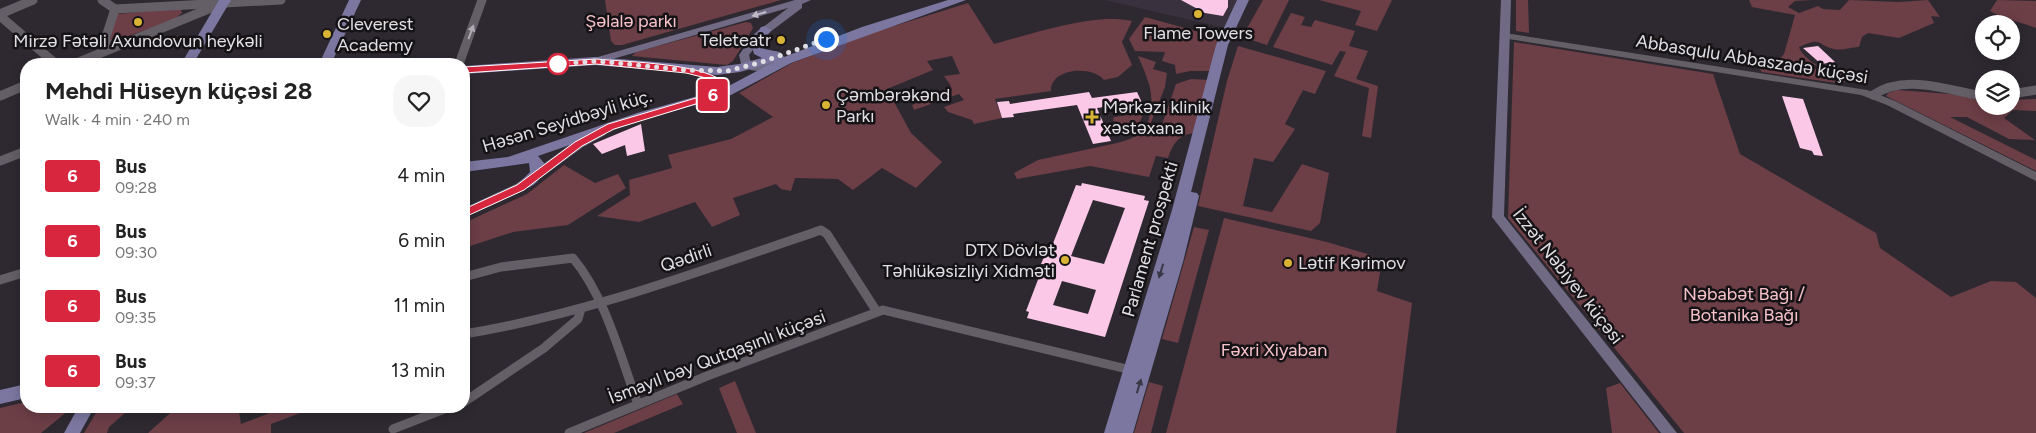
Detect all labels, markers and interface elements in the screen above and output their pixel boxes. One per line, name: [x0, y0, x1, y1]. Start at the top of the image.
marker: Flame Towers: [1192, 8, 1204, 20]
park label: Şəlalə parkı: [585, 10, 677, 32]
one-way arrow: [751, 11, 766, 19]
place label: Cleverest Academy: [337, 13, 414, 56]
map controls: [1975, 15, 2020, 115]
button: locate: [1975, 15, 2020, 60]
marker: Mirzə Fətəli Axundovun heykəli: [132, 16, 144, 28]
place label: Flame Towers: [1143, 22, 1253, 44]
one-way arrow: [467, 24, 475, 39]
your location: [814, 27, 839, 52]
marker: Cleverest Academy: [321, 28, 333, 40]
place label: Teleteatr: [700, 29, 771, 51]
place label: Mirzə Fətəli Axundovun heykəli: [13, 30, 263, 52]
street label: Abbasqulu Abbaszadə küçəsi: [1634, 30, 1870, 88]
marker: Teleteatr: [775, 34, 787, 46]
unlabelled marker: [547, 53, 569, 75]
button: layers: [1975, 70, 2020, 115]
button: heart: [393, 75, 445, 127]
text: Mehdi Hüseyn küçəsi 28: [45, 76, 312, 105]
line badge: 6: [697, 79, 729, 111]
text: 6: [708, 84, 718, 106]
place label: Çəmbərəkənd Parkı: [836, 84, 950, 127]
street label: Həsən Seyidbəyli küç.: [480, 85, 654, 157]
place label: Mərkəzi klinik xəstəxana: [1103, 96, 1211, 139]
marker: Çəmbərəkənd Parkı: [820, 99, 832, 111]
text: Walk · 4 min · 240 m: [45, 110, 190, 129]
marker: Mərkəzi klinik xəstəxana: [1085, 110, 1099, 124]
text: Bus: [115, 155, 146, 178]
street label: Parlament prospekti: [1117, 159, 1183, 319]
text: 4 min: [397, 164, 445, 187]
text: 6: [67, 165, 78, 187]
text: 09:28: [115, 178, 157, 197]
street label: İzzət Nəbiyev küçəsi: [1508, 204, 1628, 348]
text: Bus: [115, 220, 146, 243]
text: 6 min: [398, 229, 445, 252]
text: 6: [67, 230, 78, 252]
street label: Qədirli: [657, 239, 715, 277]
place label: DTX Dövlət Təhlükəsizliyi Xidməti: [883, 239, 1055, 282]
text: 09:30: [115, 243, 157, 262]
place label: Lətif Kərimov: [1298, 252, 1406, 274]
marker: DTX Dövlət Təhlükəsizliyi Xidməti: [1059, 254, 1071, 266]
marker: Lətif Kərimov: [1282, 257, 1294, 269]
one-way arrow: [1157, 264, 1165, 279]
park label: Nəbabət Bağı / Botanika Bağı: [1683, 283, 1805, 326]
text: Bus: [115, 285, 146, 308]
text: 11 min: [393, 294, 445, 317]
text: 6: [67, 295, 78, 317]
street label: İsmayıl bəy Qutqaşınlı küçəsi: [605, 305, 829, 409]
text: 09:35: [115, 308, 156, 327]
park label: Fəxri Xiyaban: [1221, 339, 1327, 361]
text: Bus: [115, 350, 146, 373]
text: 13 min: [391, 359, 445, 382]
text: 6: [67, 360, 78, 382]
text: 09:37: [115, 373, 156, 392]
one-way arrow: [1135, 379, 1143, 394]

